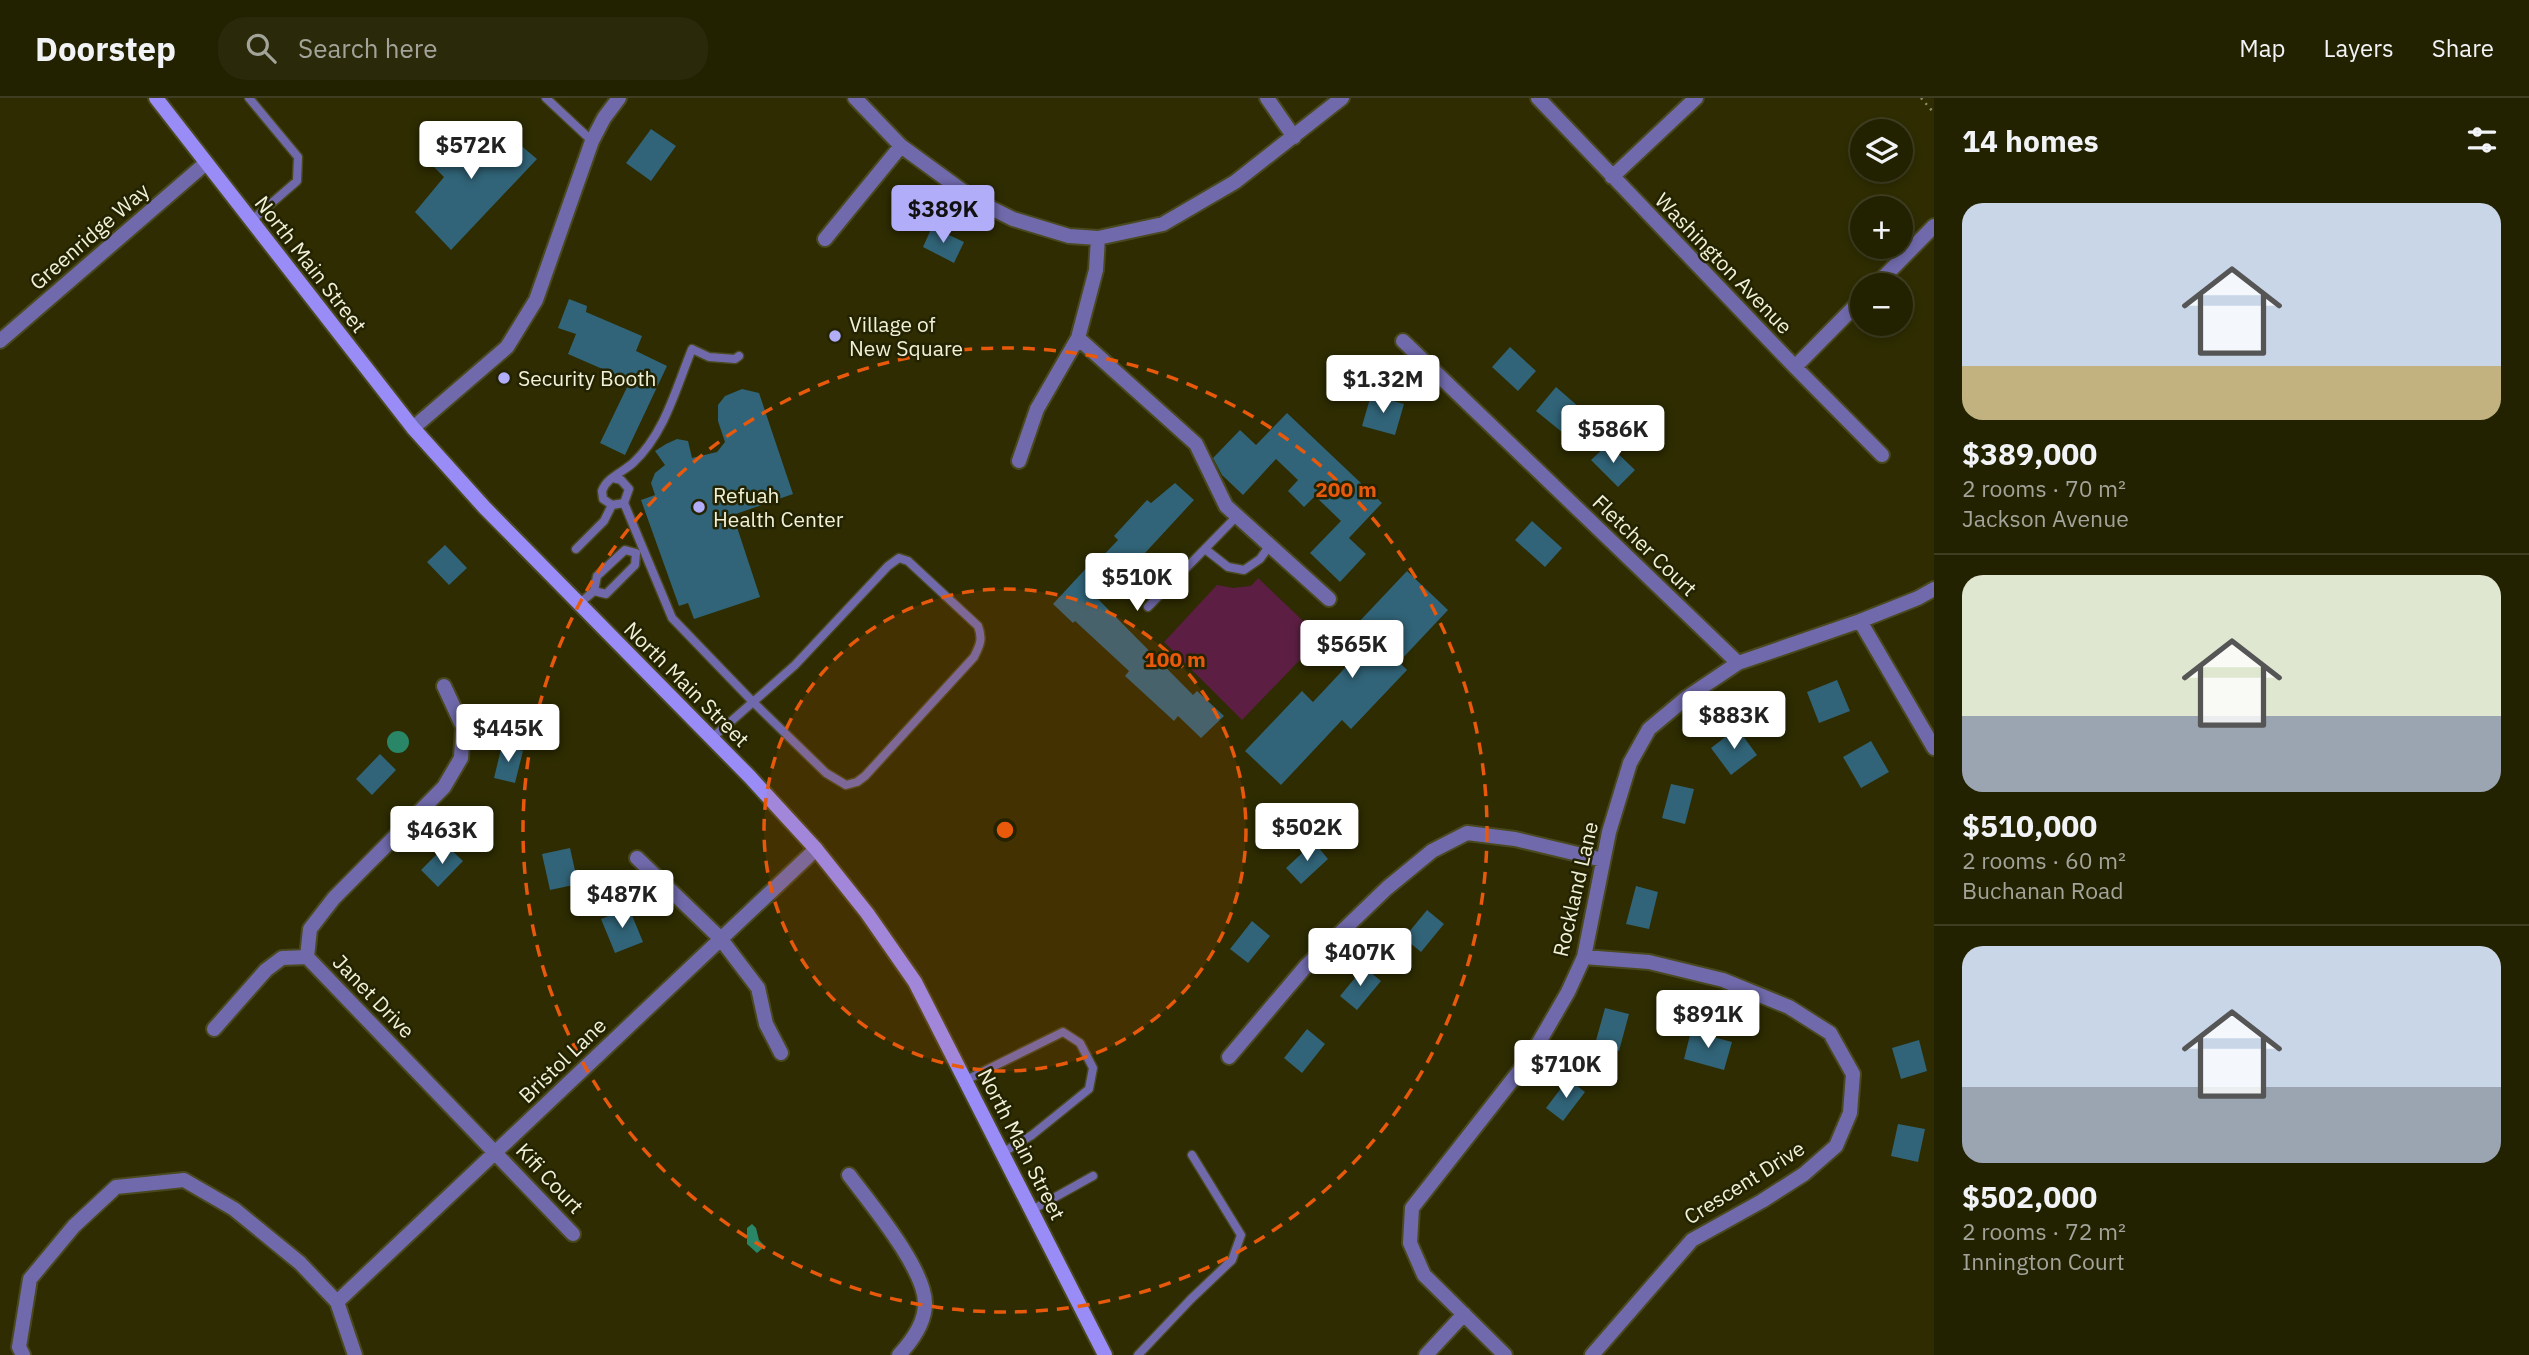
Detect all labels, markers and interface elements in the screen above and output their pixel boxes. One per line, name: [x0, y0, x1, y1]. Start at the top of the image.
search box: [218, 17, 708, 80]
text: Doorstep: [35, 27, 176, 70]
icon: search: [242, 29, 280, 67]
text: Search here: [298, 31, 437, 65]
text: Map: [2239, 32, 2286, 64]
text: Layers: [2324, 32, 2394, 64]
text: Share: [2432, 32, 2494, 64]
map controls: [1850, 119, 1913, 336]
button: layers: [1850, 119, 1913, 182]
text: 14 homes: [1962, 121, 2099, 160]
icon: filters: [2463, 121, 2501, 159]
pin: $572K: [422, 122, 520, 181]
text: $572K: [435, 129, 507, 159]
street label: Greenridge Way: [23, 176, 155, 296]
pin: $389K: [894, 186, 992, 245]
street label: Washington Avenue: [1649, 186, 1799, 340]
street label: North Main Street: [249, 190, 373, 338]
text: $389K: [907, 193, 979, 223]
button: +: [1850, 196, 1913, 259]
icon: home: [2169, 248, 2295, 374]
button: −: [1850, 273, 1913, 336]
place label: Village of New Square: [849, 310, 963, 362]
marker: Village of New Square: [827, 328, 843, 344]
pin: $1.32M: [1326, 356, 1440, 415]
text: $1.32M: [1342, 363, 1424, 393]
place label: Security Booth: [518, 364, 657, 392]
marker: Security Booth: [496, 370, 512, 386]
pin: $586K: [1564, 406, 1662, 465]
text: $586K: [1577, 413, 1649, 443]
text: $389,000: [1962, 434, 2097, 473]
text: 2 rooms · 70 m²: [1962, 473, 2126, 503]
text: 200 m: [1315, 475, 1377, 503]
place label: Refuah Health Center: [713, 481, 844, 533]
street label: Fletcher Court: [1587, 488, 1703, 602]
marker: Refuah Health Center: [691, 499, 707, 515]
text: Jackson Avenue: [1962, 503, 2129, 533]
pin: $510K: [1088, 554, 1186, 613]
text: $510K: [1101, 561, 1173, 591]
street label: North Main Street: [618, 615, 756, 753]
pin: $565K: [1303, 620, 1401, 680]
icon: home: [2169, 620, 2295, 746]
text: $565K: [1316, 628, 1388, 658]
text: 100 m: [1144, 645, 1206, 673]
pin: $883K: [1685, 692, 1783, 751]
text: $883K: [1698, 699, 1770, 729]
pin: $445K: [459, 704, 557, 764]
text: $445K: [472, 712, 544, 742]
pin: $502K: [1258, 804, 1356, 863]
pin: $463K: [393, 806, 491, 866]
text: $510,000: [1962, 806, 2097, 845]
text: $502K: [1271, 811, 1343, 841]
text: $463K: [406, 814, 478, 844]
centre of rings: [993, 818, 1017, 842]
street label: Rockland Lane: [1546, 819, 1604, 959]
text: 2 rooms · 60 m²: [1962, 845, 2126, 875]
pin: $487K: [573, 870, 671, 930]
text: Buchanan Road: [1962, 875, 2124, 905]
text: $487K: [586, 878, 658, 908]
pin: $407K: [1311, 928, 1409, 988]
text: $407K: [1324, 936, 1396, 966]
street label: Janet Drive: [327, 948, 421, 1044]
pin: $891K: [1659, 990, 1757, 1050]
icon: home: [2169, 991, 2295, 1117]
text: $891K: [1672, 998, 1744, 1028]
street label: Bristol Lane: [512, 1011, 612, 1109]
pin: $710K: [1517, 1040, 1615, 1100]
text: $710K: [1530, 1048, 1602, 1078]
street label: North Main Street: [972, 1063, 1072, 1225]
street label: Crescent Drive: [1678, 1134, 1810, 1230]
street label: Kifi Court: [510, 1137, 590, 1219]
text: $502,000: [1962, 1177, 2097, 1216]
text: 2 rooms · 72 m²: [1962, 1216, 2126, 1246]
text: Innington Court: [1962, 1246, 2124, 1276]

